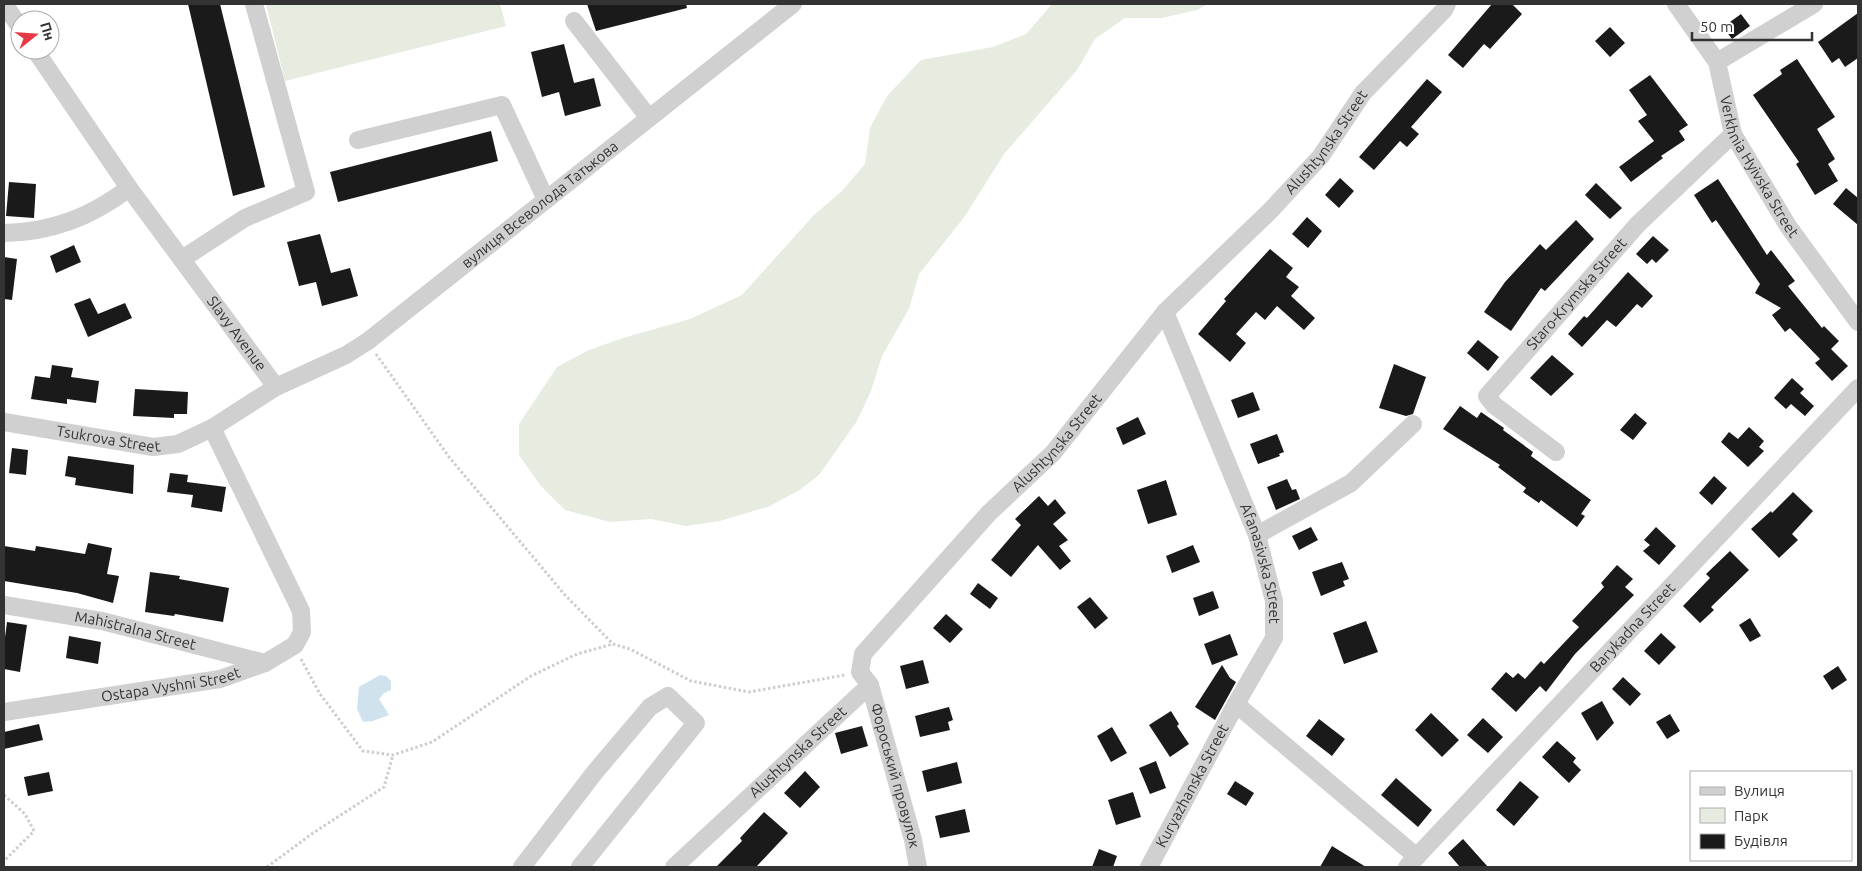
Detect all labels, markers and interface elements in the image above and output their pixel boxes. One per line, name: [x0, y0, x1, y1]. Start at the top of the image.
north arrow: [10, 10, 60, 60]
scale bar: [1692, 10, 1812, 42]
text: 50 m: [1700, 18, 1733, 35]
text: Пн: [37, 20, 58, 42]
street label: Alushtynska Street: [1281, 87, 1371, 197]
street label: Verkhnia Hyivska Street: [1717, 94, 1803, 241]
street label: вулиця Всеволода Татькова: [458, 137, 621, 271]
street label: Staro-Krymska Street: [1523, 234, 1630, 353]
street label: Slavy Avenue: [204, 293, 270, 374]
street label: Alushtynska Street: [1008, 390, 1105, 495]
street label: Tsukrova Street: [55, 422, 162, 455]
street label: Afanasivska Street: [1237, 501, 1283, 624]
street label: Barykadna Street: [1586, 579, 1678, 675]
street label: Mahistralna Street: [74, 608, 198, 653]
street label: Ostapa Vyshni Street: [100, 663, 243, 705]
street label: Фороський провулок: [867, 701, 923, 850]
street label: Alushtynska Street: [745, 702, 850, 801]
street label: Kuryazhanska Street: [1152, 721, 1232, 850]
legend: [1690, 771, 1852, 861]
text: Вулиця: [1734, 782, 1785, 799]
text: Парк: [1734, 807, 1769, 824]
text: Будівля: [1734, 832, 1788, 849]

